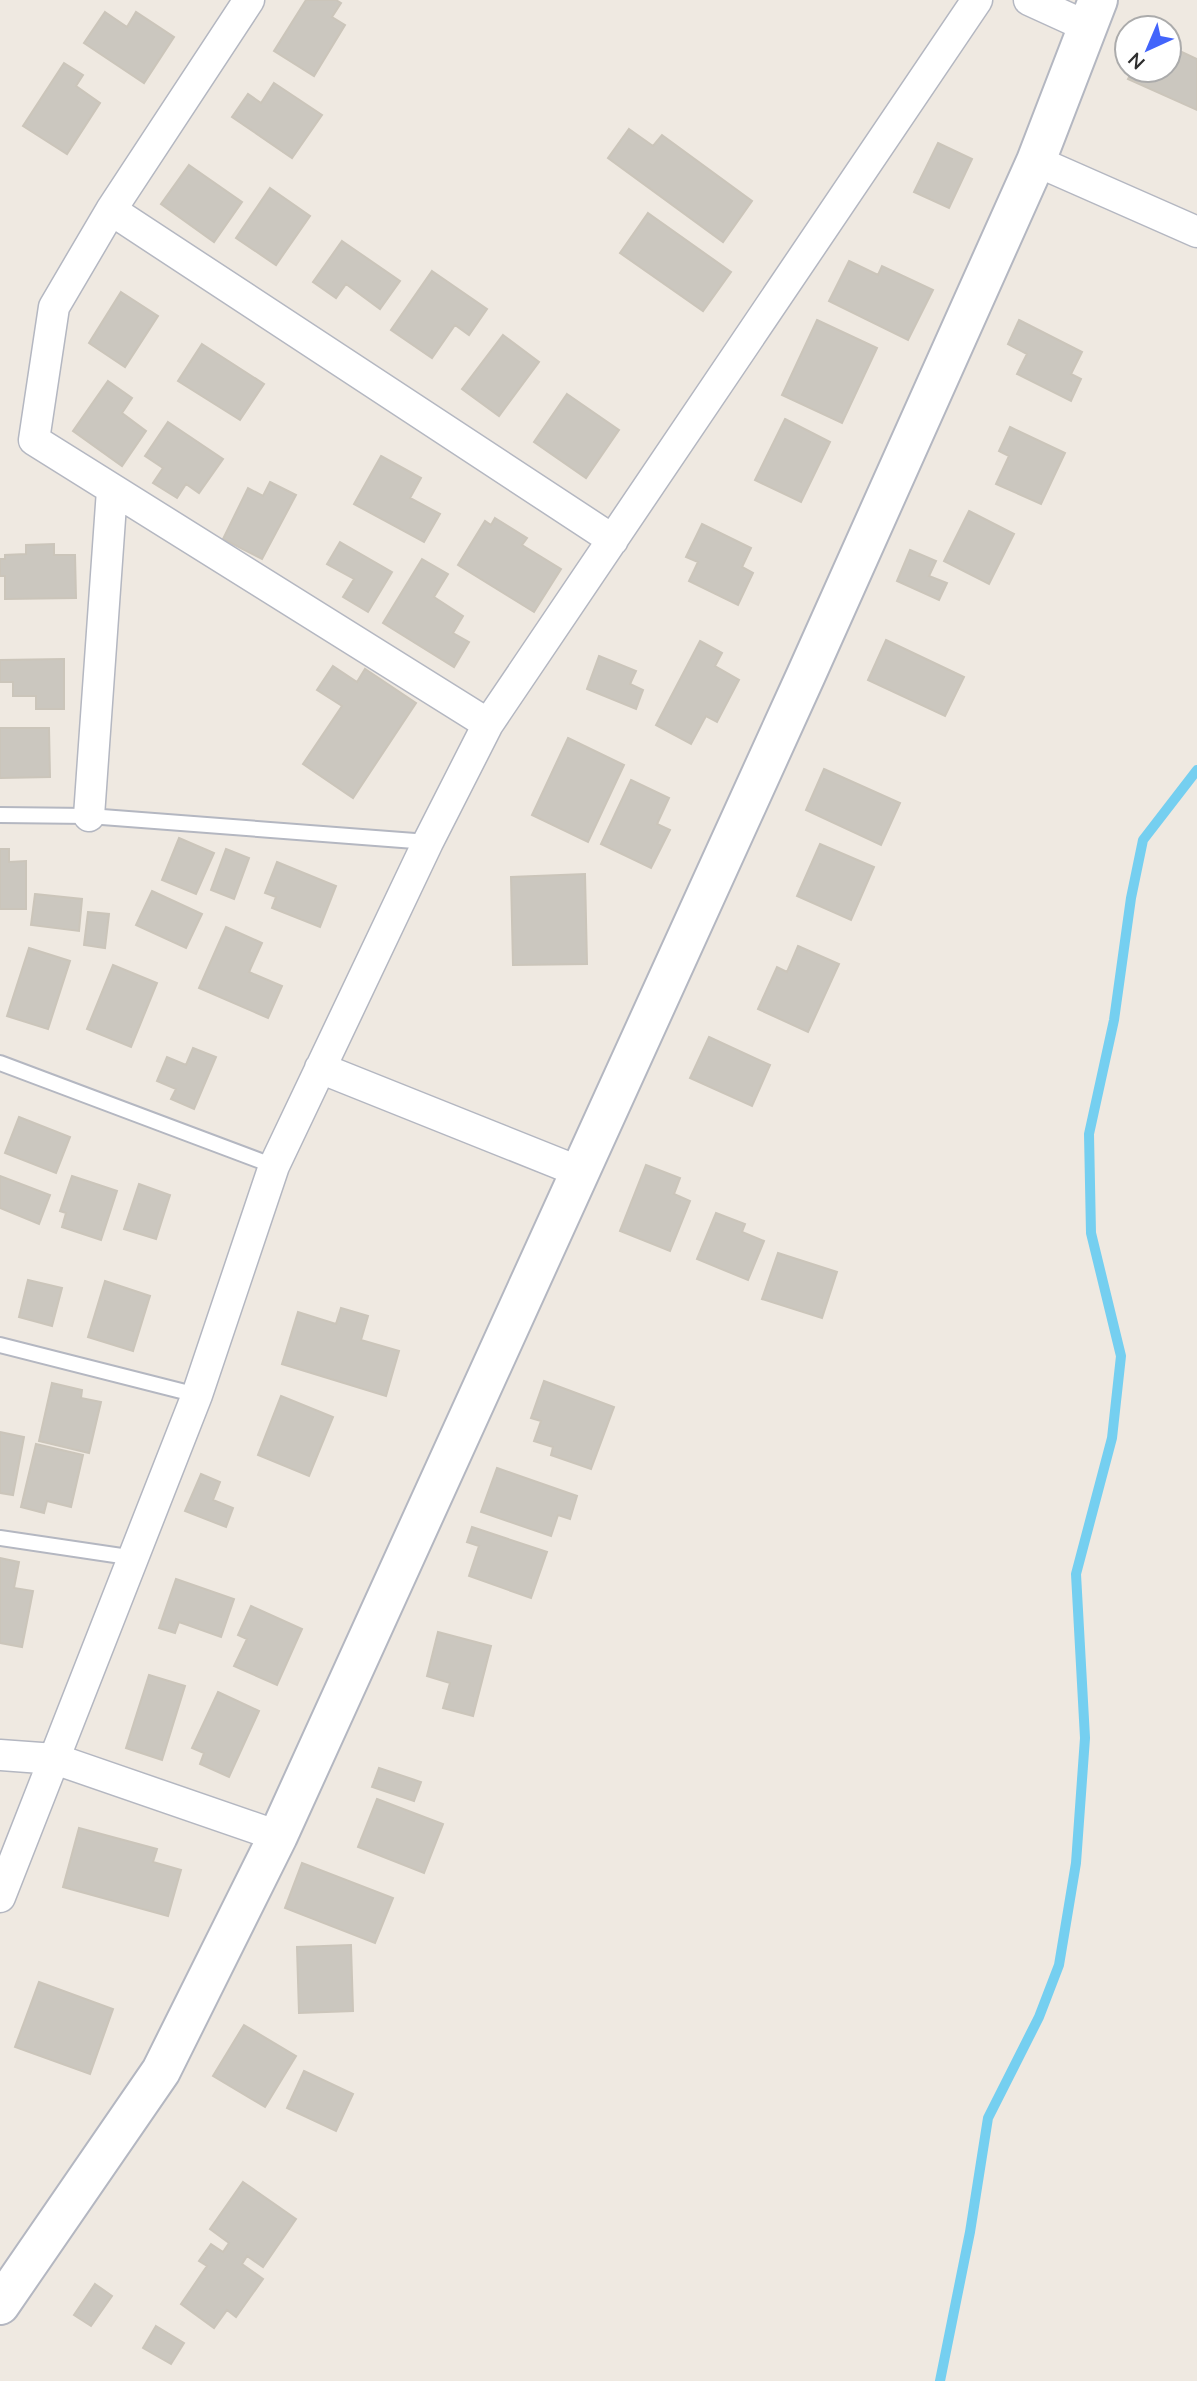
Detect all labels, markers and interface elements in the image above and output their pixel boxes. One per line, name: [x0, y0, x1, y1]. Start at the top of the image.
north arrow: [1113, 14, 1183, 84]
text: N: [1123, 48, 1150, 75]

